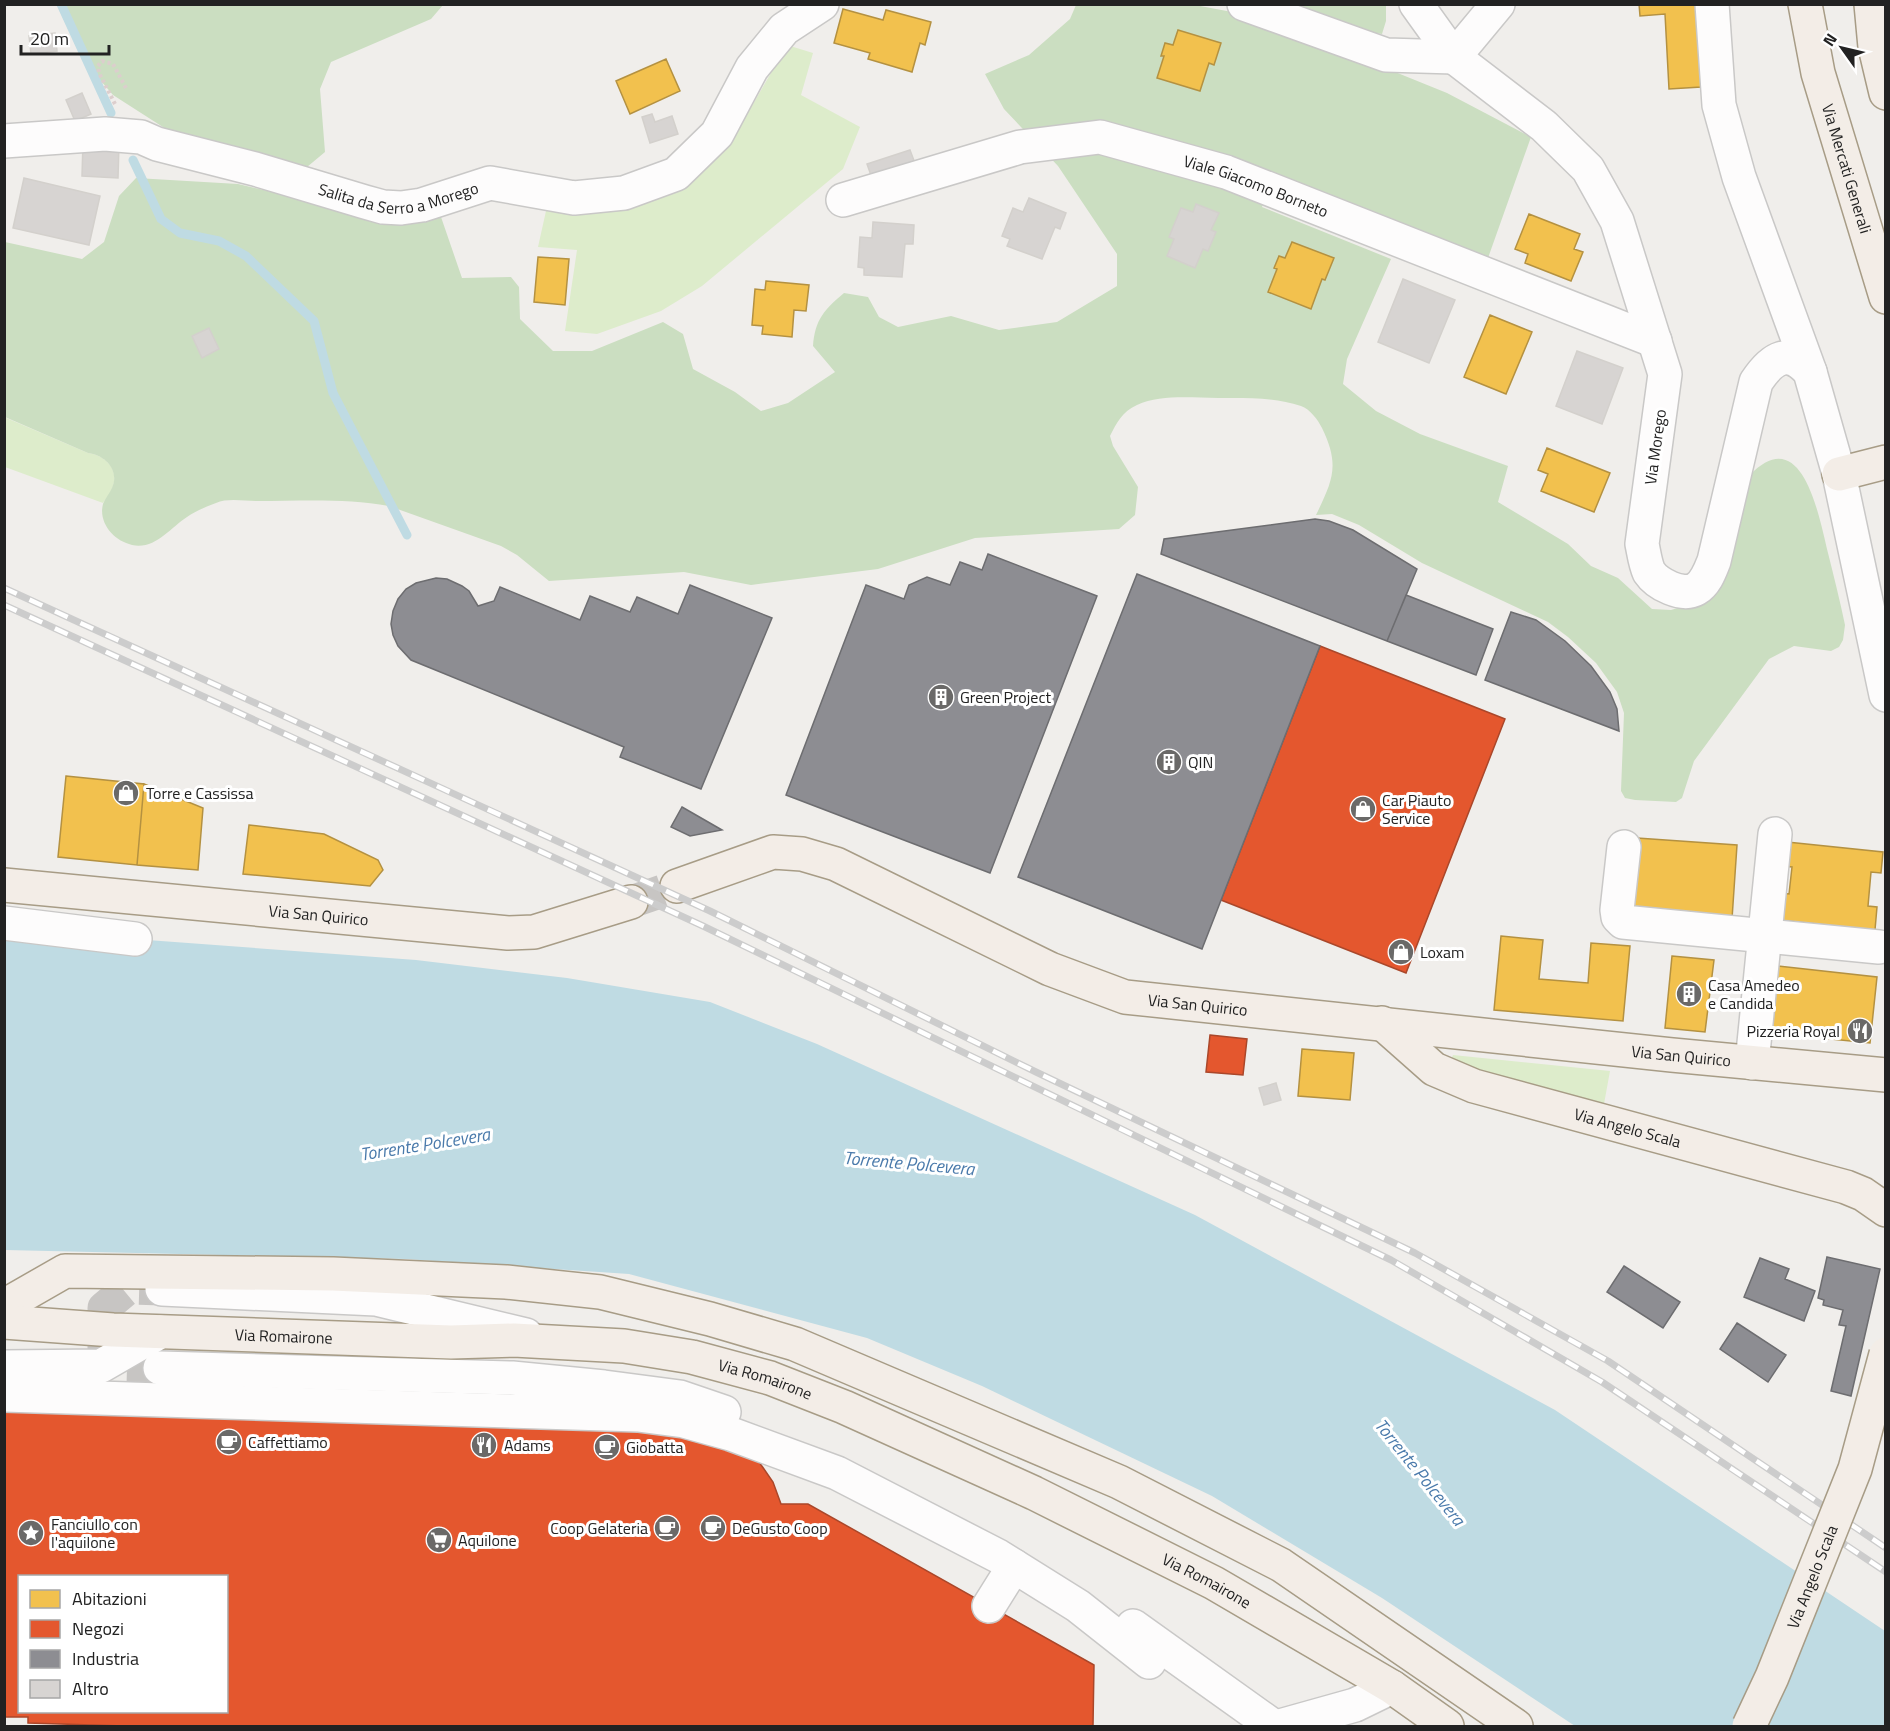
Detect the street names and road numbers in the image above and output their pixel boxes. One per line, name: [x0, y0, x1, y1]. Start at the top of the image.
street label: Via Mercati Generali: [1816, 101, 1878, 236]
street label: Viale Giacomo Borneto: [1181, 149, 1332, 223]
street label: Salita da Serro a Morego: [317, 174, 481, 196]
street label: Via Morego: [1638, 408, 1672, 486]
street label: Via San Quirico: [268, 898, 370, 932]
street label: Via San Quirico: [1147, 988, 1249, 1022]
street label: Via San Quirico: [1630, 1039, 1732, 1072]
street label: Via Angelo Scala: [1571, 1102, 1684, 1154]
street label: Via Romairone: [234, 1322, 333, 1350]
street label: Via Romairone: [715, 1353, 816, 1405]
street label: Via Angelo Scala: [1780, 1521, 1844, 1632]
street label: Via Romairone: [1158, 1547, 1256, 1614]

